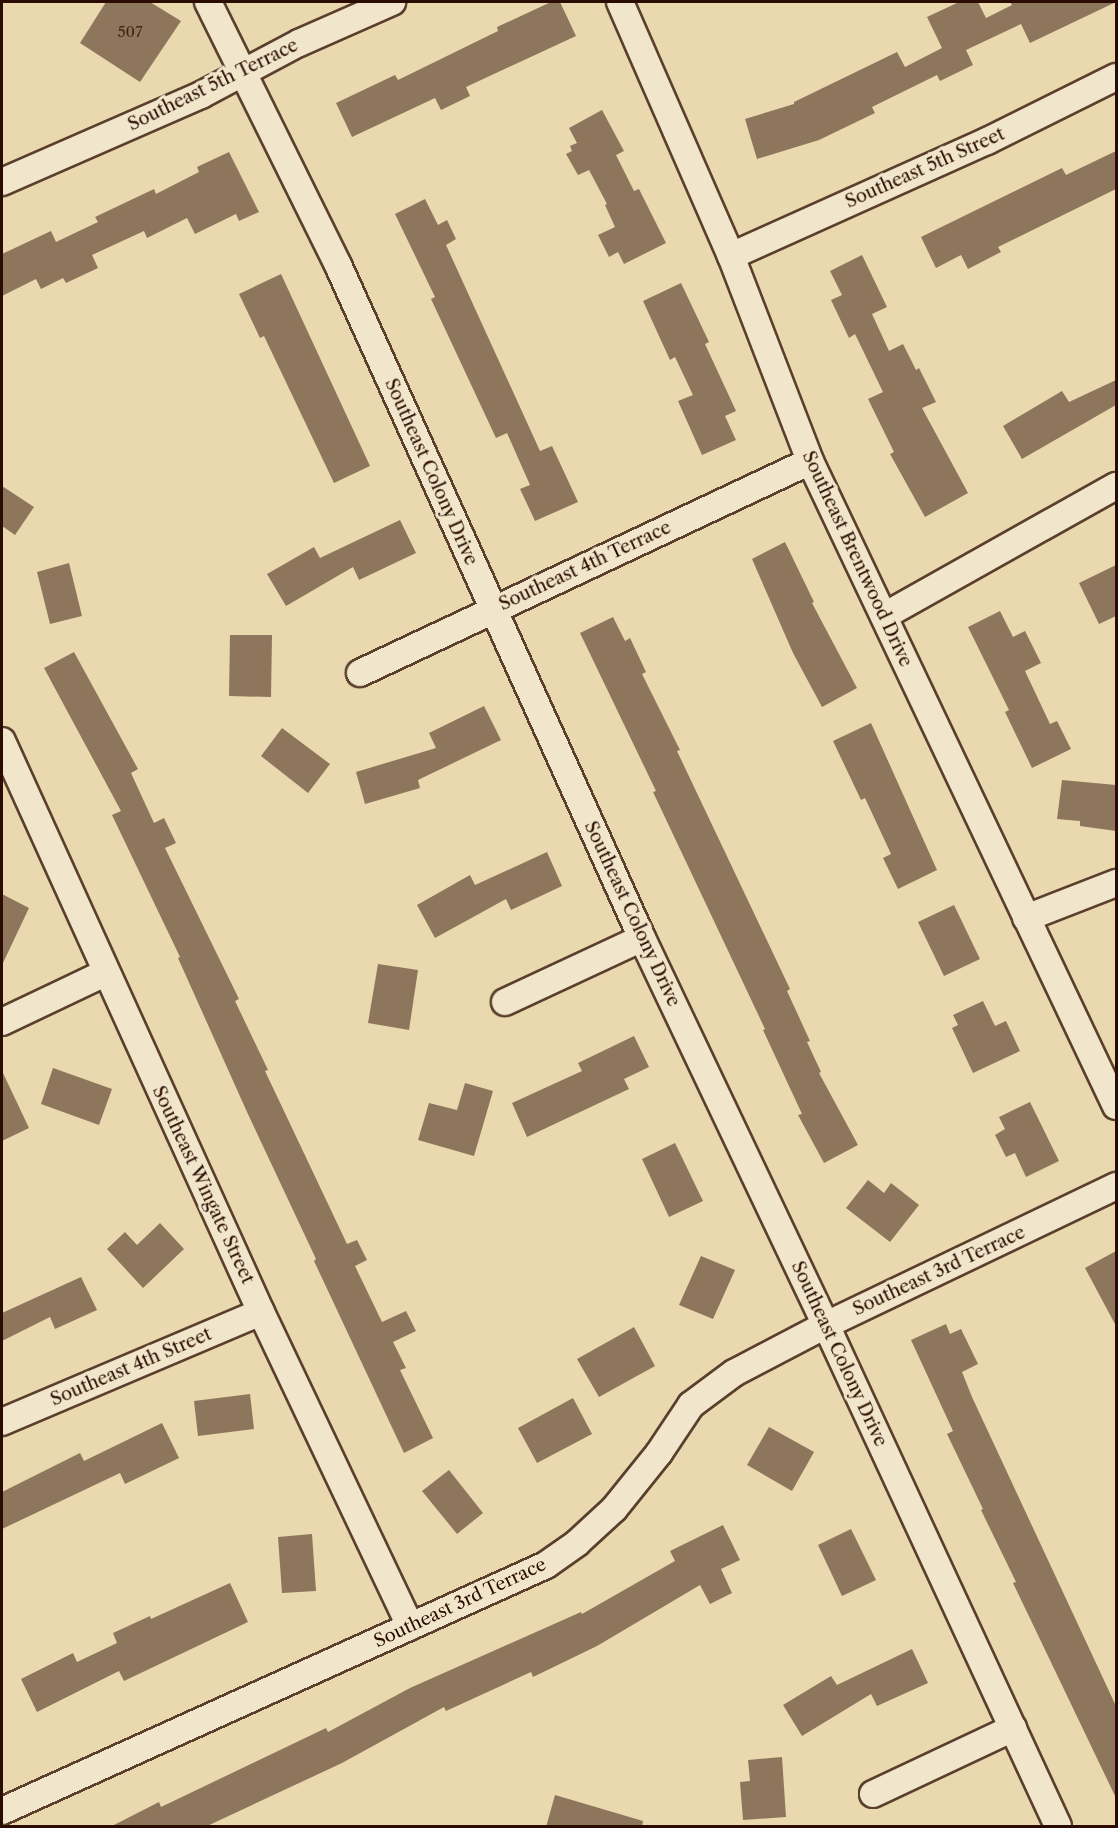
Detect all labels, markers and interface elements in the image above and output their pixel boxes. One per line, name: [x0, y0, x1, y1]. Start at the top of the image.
house number: 507: [117, 23, 143, 41]
street label: Southeast 5th Terrace: [124, 34, 302, 136]
street label: Southeast 5th Street: [842, 123, 1008, 213]
street label: Southeast Colony Drive: [380, 375, 482, 569]
street label: Southeast Brentwood Drive: [797, 448, 917, 670]
street label: Southeast 4th Terrace: [495, 517, 675, 615]
street label: Southeast Colony Drive: [579, 818, 685, 1010]
street label: Southeast Wingate Street: [147, 1082, 259, 1288]
street label: Southeast 3rd Terrace: [849, 1221, 1029, 1321]
street label: Southeast Colony Drive: [786, 1258, 892, 1450]
street label: Southeast 4th Street: [47, 1323, 215, 1411]
street label: Southeast 3rd Terrace: [370, 1553, 550, 1653]

